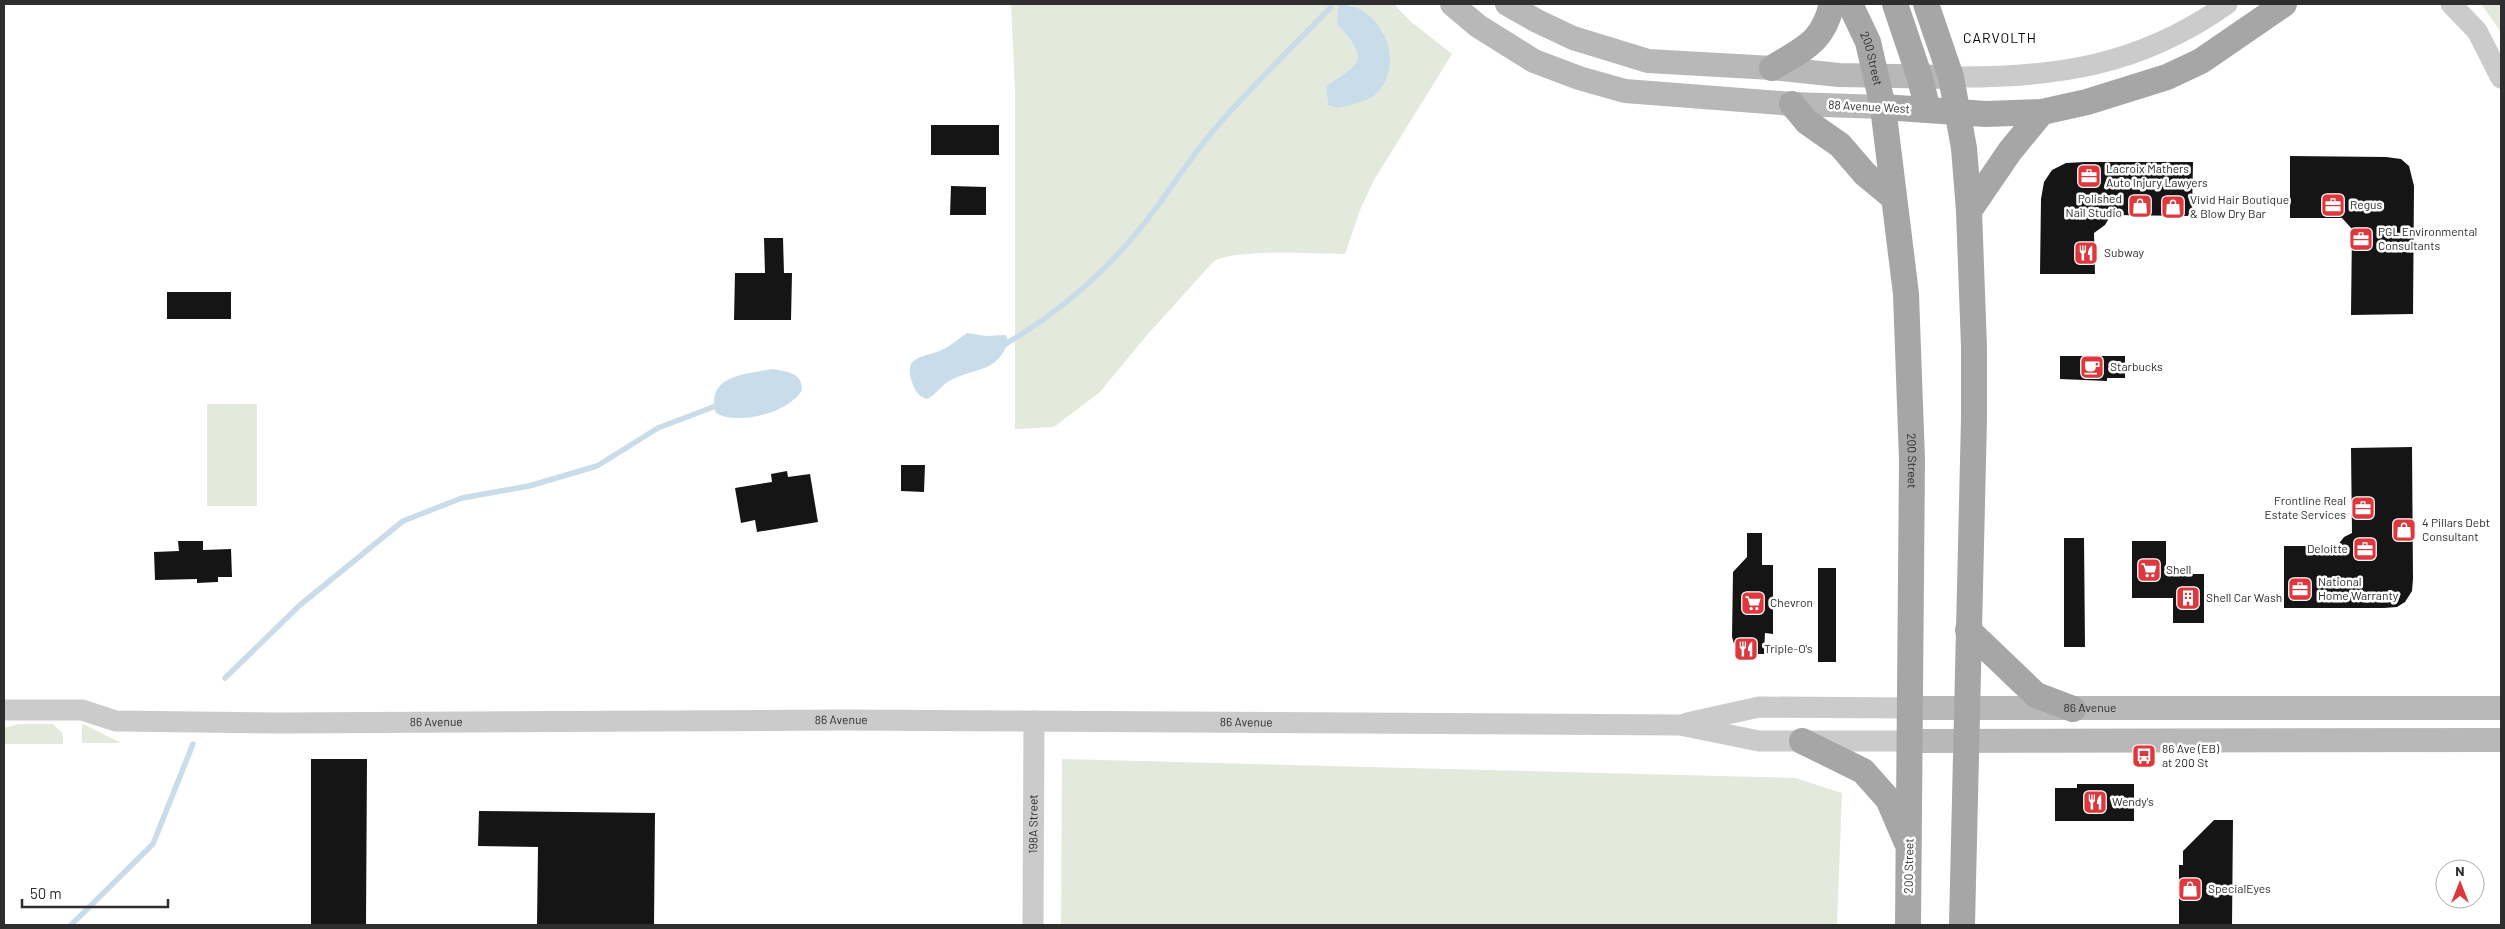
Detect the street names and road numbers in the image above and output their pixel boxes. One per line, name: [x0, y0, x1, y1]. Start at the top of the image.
street label: 200 Street: [1858, 29, 1886, 87]
street label: 88 Avenue West: [1828, 97, 1910, 115]
street label: 200 Street: [1905, 433, 1920, 488]
street label: 86 Avenue: [2063, 700, 2117, 714]
street label: 86 Avenue: [815, 712, 868, 726]
street label: 86 Avenue: [410, 714, 463, 728]
street label: 86 Avenue: [1220, 714, 1273, 729]
street label: 198A Street: [1025, 794, 1040, 854]
street label: 200 Street: [1901, 838, 1915, 894]

